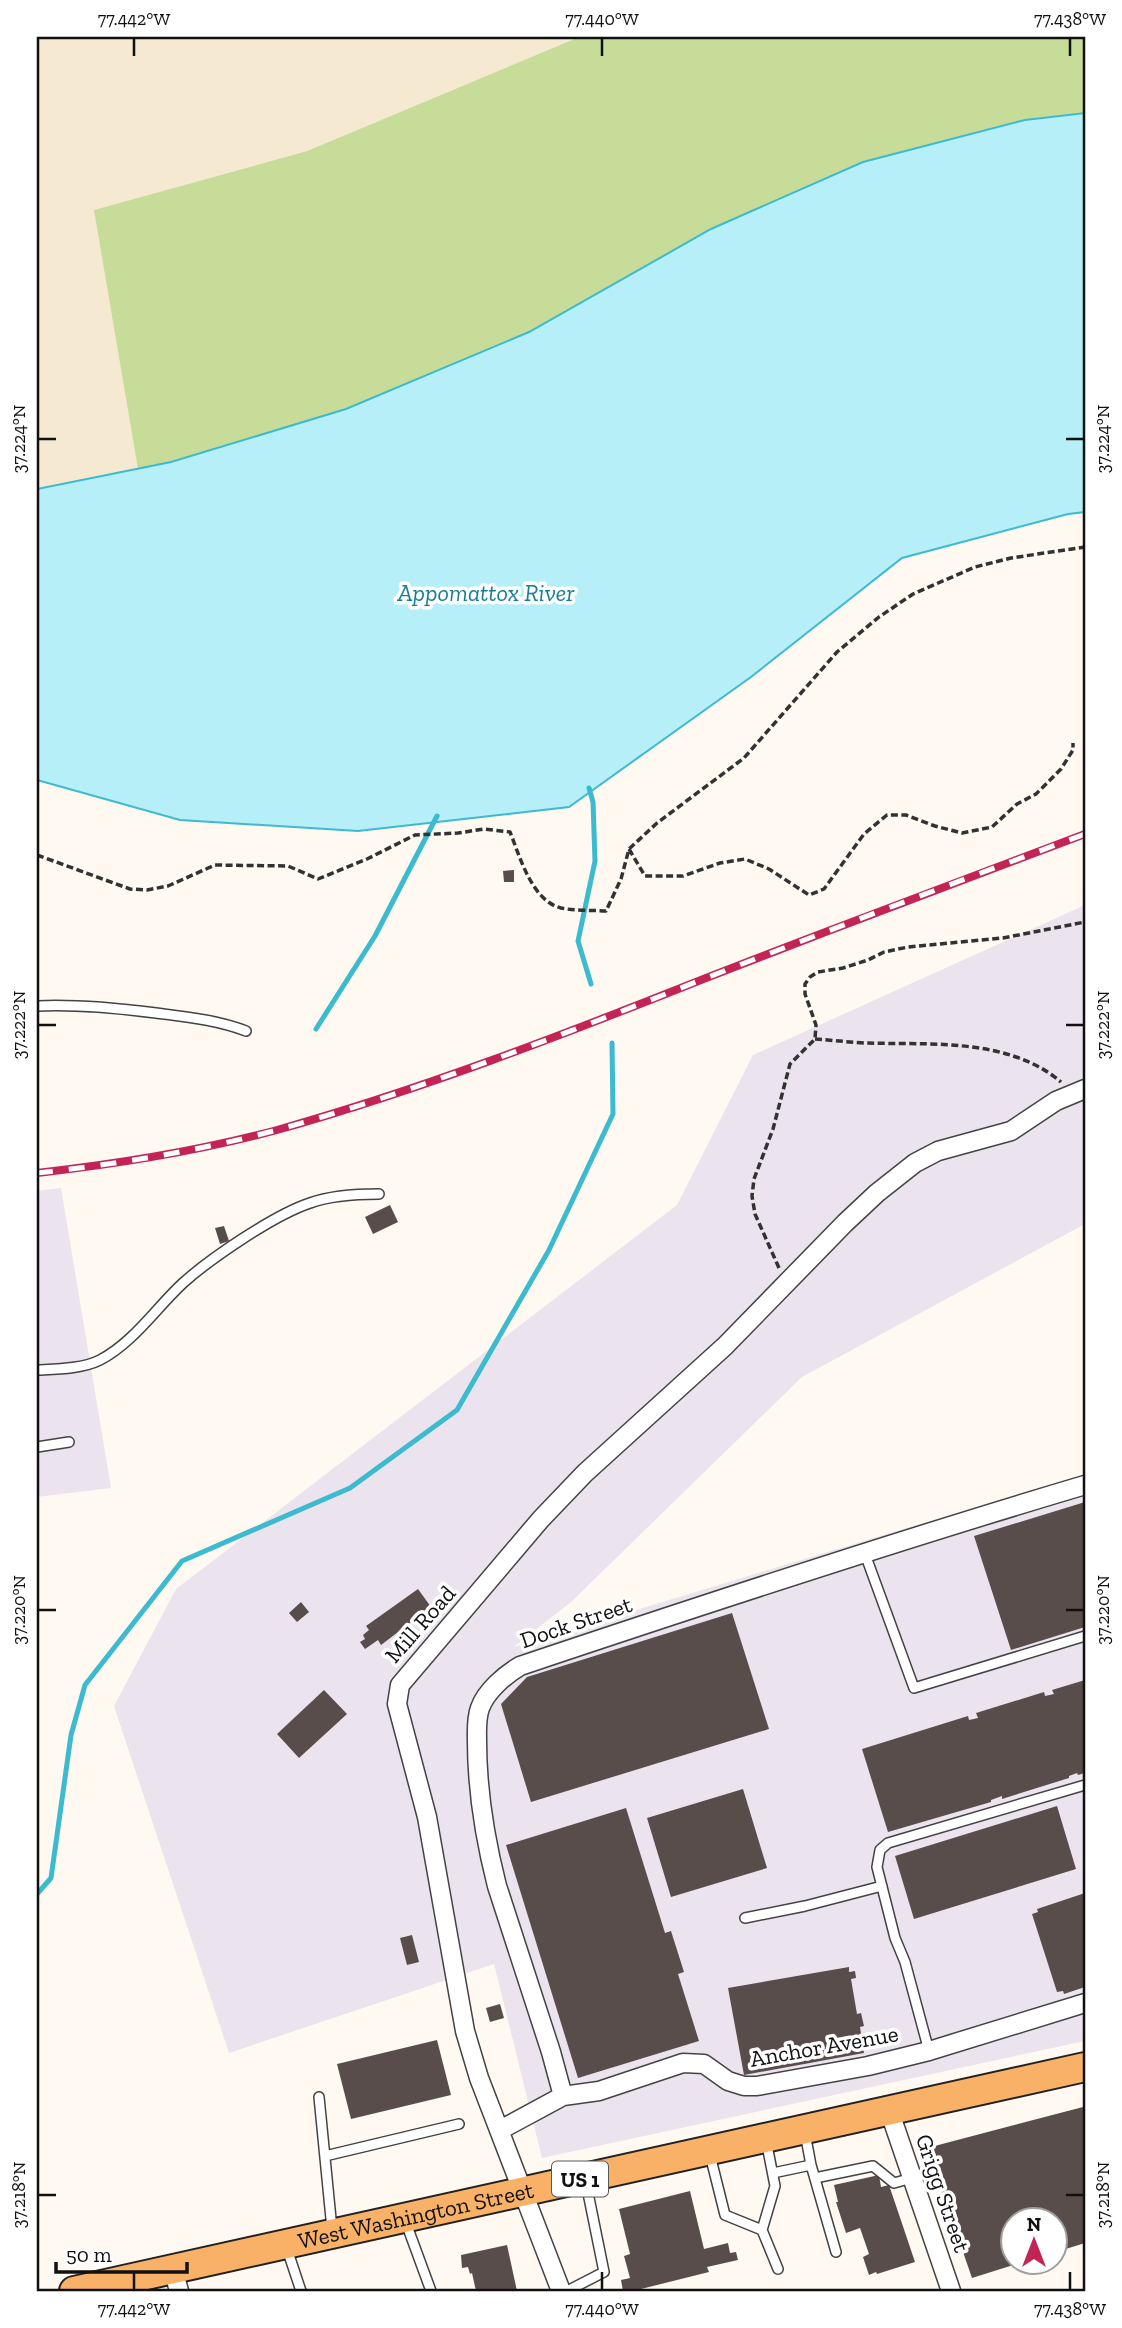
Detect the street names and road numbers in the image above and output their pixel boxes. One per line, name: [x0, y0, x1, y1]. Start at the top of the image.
street label: Mill Road: [379, 1579, 462, 1669]
street label: Dock Street: [516, 1590, 636, 1654]
street label: Anchor Avenue: [748, 2019, 900, 2073]
street label: Grigg Street: [910, 2130, 976, 2256]
road number: US 1: [552, 2162, 608, 2196]
street label: West Washington Street: [295, 2176, 537, 2255]

